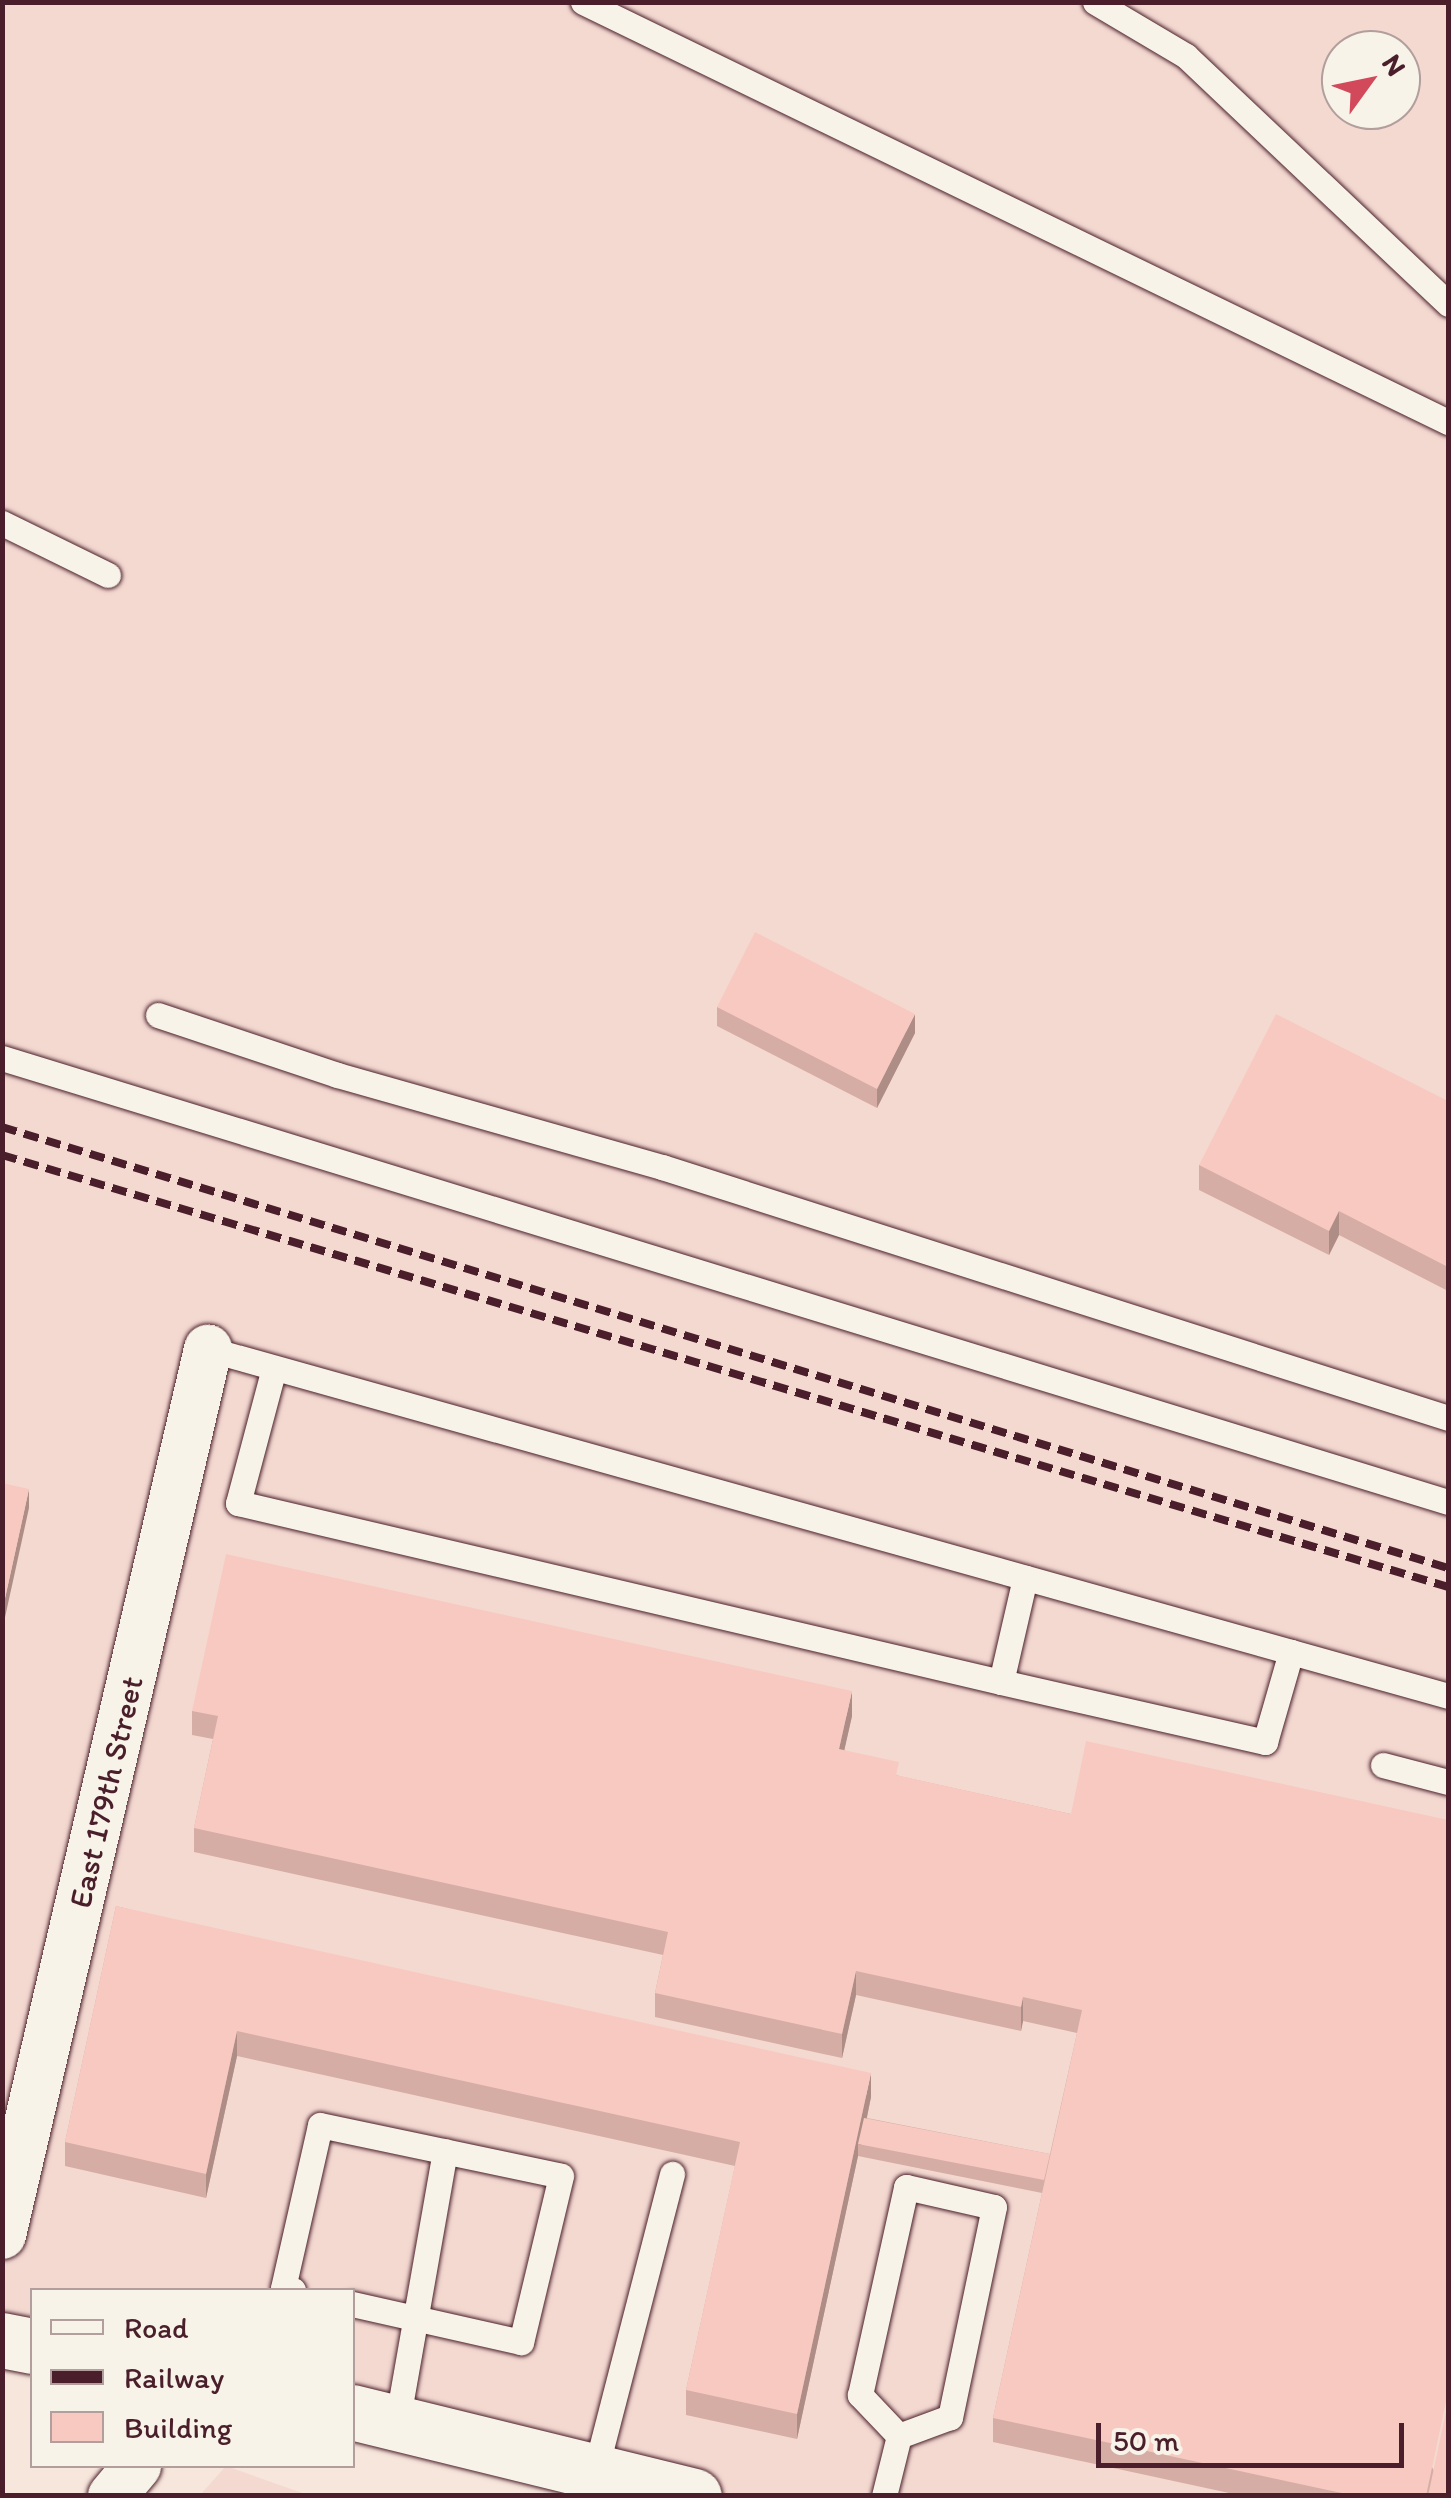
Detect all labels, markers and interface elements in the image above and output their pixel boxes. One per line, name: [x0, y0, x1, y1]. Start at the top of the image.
north arrow: [1321, 30, 1421, 130]
text: N: [1375, 48, 1414, 82]
street label: East 179th Street: [61, 1673, 151, 1911]
legend: [30, 2288, 355, 2468]
text: Road: [124, 2309, 189, 2346]
text: Railway: [124, 2359, 224, 2396]
scale bar: [1101, 2403, 1408, 2465]
text: Building: [124, 2409, 232, 2446]
text: 50 m: [1113, 2422, 1179, 2459]

